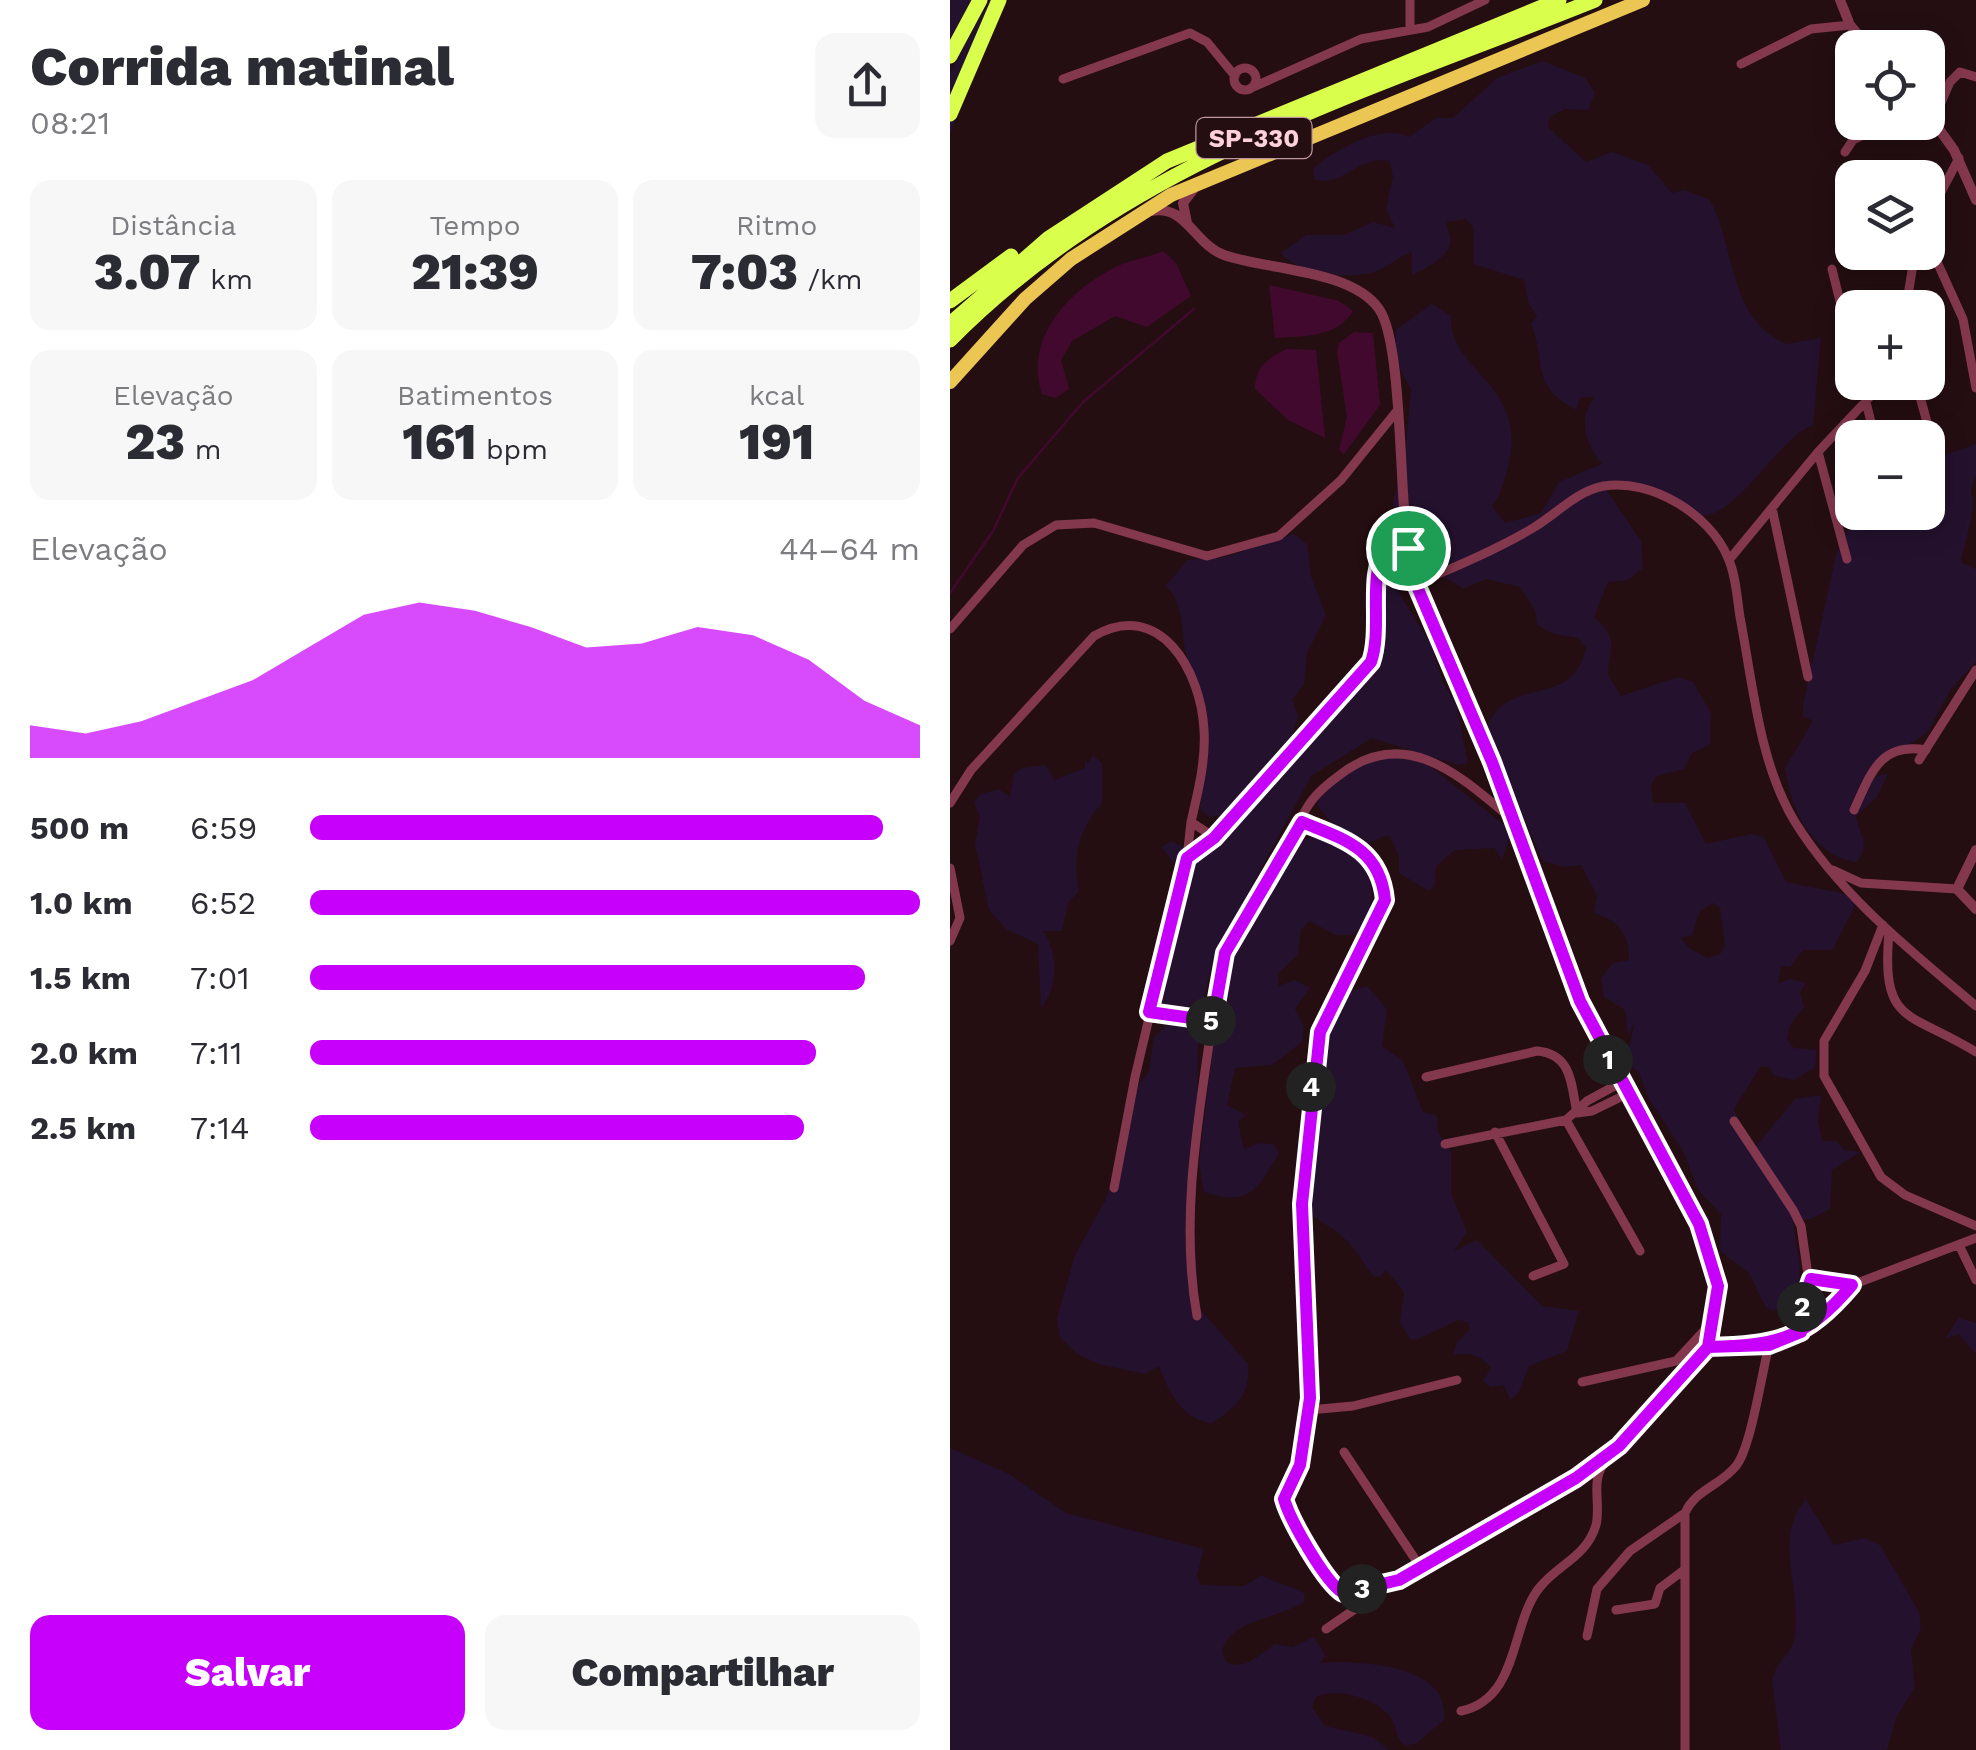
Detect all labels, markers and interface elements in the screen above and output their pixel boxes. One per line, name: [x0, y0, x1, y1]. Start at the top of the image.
map controls: [1835, 30, 1945, 530]
button: locate: [1835, 30, 1945, 140]
button: share: [815, 33, 920, 138]
text: Corrida matinal: [30, 34, 454, 98]
text: 08:21: [30, 104, 110, 142]
road number: SP-330: [1196, 118, 1312, 158]
button: layers: [1835, 160, 1945, 270]
text: Distância: [110, 209, 236, 242]
text: Tempo: [429, 209, 521, 242]
text: Ritmo: [736, 209, 817, 242]
text: 3.07: [94, 242, 201, 301]
text: 21:39: [411, 242, 539, 301]
text: 7:03: [691, 242, 798, 301]
text: km: [201, 263, 253, 296]
text: /km: [798, 263, 863, 296]
button: +: [1835, 290, 1945, 400]
text: Elevação: [113, 379, 234, 412]
text: Batimentos: [397, 379, 553, 412]
text: kcal: [749, 379, 804, 412]
text: 23: [125, 412, 185, 471]
text: 161: [402, 412, 476, 471]
text: 191: [739, 412, 814, 471]
button: −: [1835, 420, 1945, 530]
text: m: [185, 433, 221, 466]
text: bpm: [476, 433, 548, 466]
pin: [1366, 506, 1451, 591]
icon: arrive: [1381, 521, 1436, 576]
text: Elevação: [30, 530, 168, 568]
text: 44–64 m: [779, 530, 920, 568]
text: 500 m: [30, 809, 129, 847]
text: 6:59: [190, 809, 257, 847]
text: 1.0 km: [30, 884, 133, 922]
text: 6:52: [190, 884, 256, 922]
text: 1.5 km: [30, 959, 131, 997]
text: 7:01: [190, 959, 250, 997]
pin: 5: [1186, 996, 1236, 1046]
text: 5: [1203, 1004, 1219, 1037]
text: 2.0 km: [30, 1034, 138, 1072]
text: 7:11: [190, 1034, 242, 1072]
pin: 1: [1583, 1035, 1633, 1085]
text: 1: [1602, 1043, 1614, 1076]
pin: 4: [1286, 1062, 1336, 1112]
text: 4: [1302, 1070, 1320, 1103]
text: 2.5 km: [30, 1109, 136, 1147]
text: 7:14: [190, 1109, 249, 1147]
pin: 2: [1777, 1282, 1827, 1332]
text: 2: [1794, 1290, 1810, 1323]
pin: 3: [1337, 1564, 1387, 1614]
text: 3: [1354, 1572, 1370, 1605]
button: Salvar: [30, 1615, 465, 1730]
button: Compartilhar: [485, 1615, 920, 1730]

